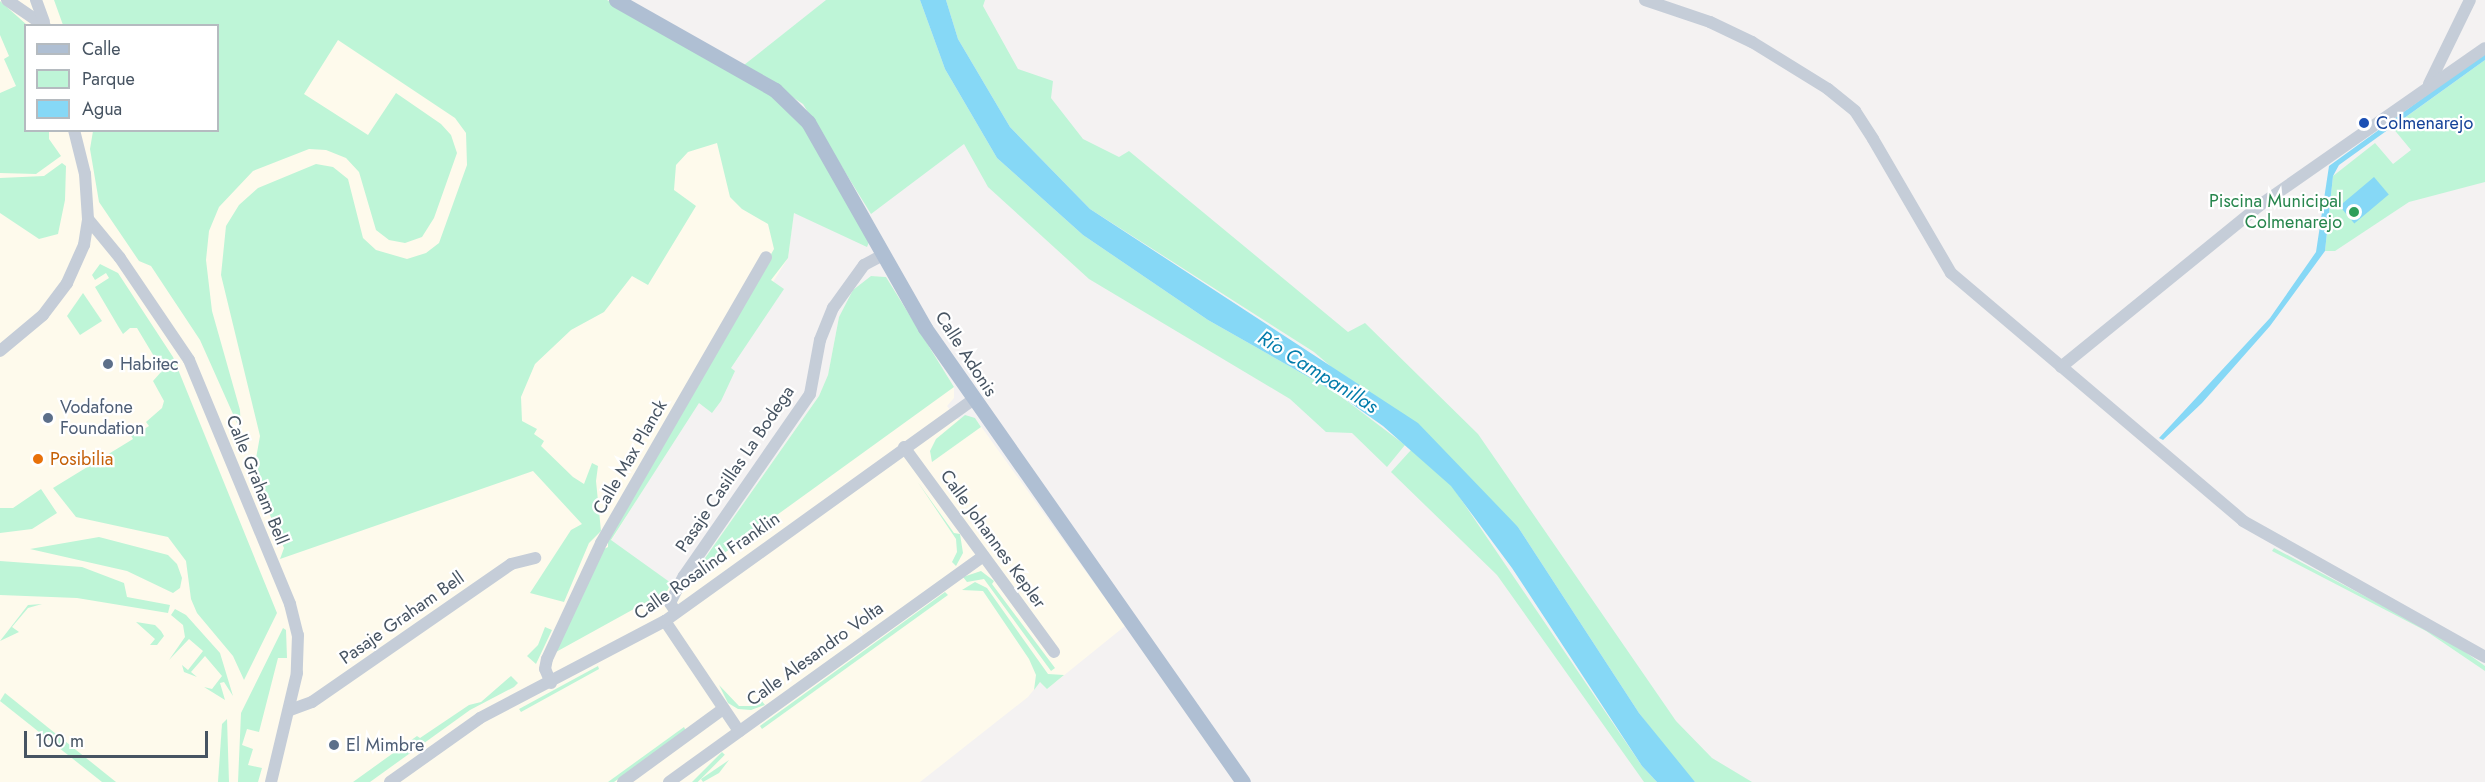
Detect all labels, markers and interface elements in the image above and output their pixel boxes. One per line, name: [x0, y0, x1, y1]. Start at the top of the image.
legend: [24, 24, 219, 132]
text: Calle: [82, 36, 121, 62]
text: Parque: [82, 66, 135, 92]
text: Agua: [82, 96, 122, 122]
place label: Colmenarejo: [2376, 112, 2473, 134]
marker: Colmenarejo: [2357, 116, 2371, 130]
place label: Piscina Municipal Colmenarejo: [2209, 191, 2342, 234]
marker: Piscina Municipal Colmenarejo: [2347, 205, 2361, 219]
street label: Calle Adonis: [930, 307, 1002, 401]
water label: Río Campanillas: [1253, 325, 1383, 419]
place label: Habitec: [120, 353, 179, 375]
marker: Habitec: [101, 357, 115, 371]
street label: Pasaje Casillas La Bodega: [671, 382, 799, 556]
street label: Calle Max Planck: [588, 396, 672, 518]
place label: Vodafone Foundation: [60, 397, 144, 440]
marker: Vodafone Foundation: [41, 411, 55, 425]
street label: Calle Graham Bell: [221, 412, 293, 548]
place label: Posibilia: [50, 448, 114, 470]
marker: Posibilia: [31, 452, 45, 466]
street label: Calle Johannes Kepler: [936, 466, 1050, 612]
street label: Calle Rosalind Franklin: [630, 508, 784, 624]
street label: Pasaje Graham Bell: [336, 567, 468, 669]
street label: Calle Alesandro Volta: [743, 597, 887, 711]
scale bar: [27, 719, 212, 757]
text: 100 m: [35, 728, 84, 754]
place label: El Mimbre: [346, 734, 424, 756]
marker: El Mimbre: [327, 738, 341, 752]

